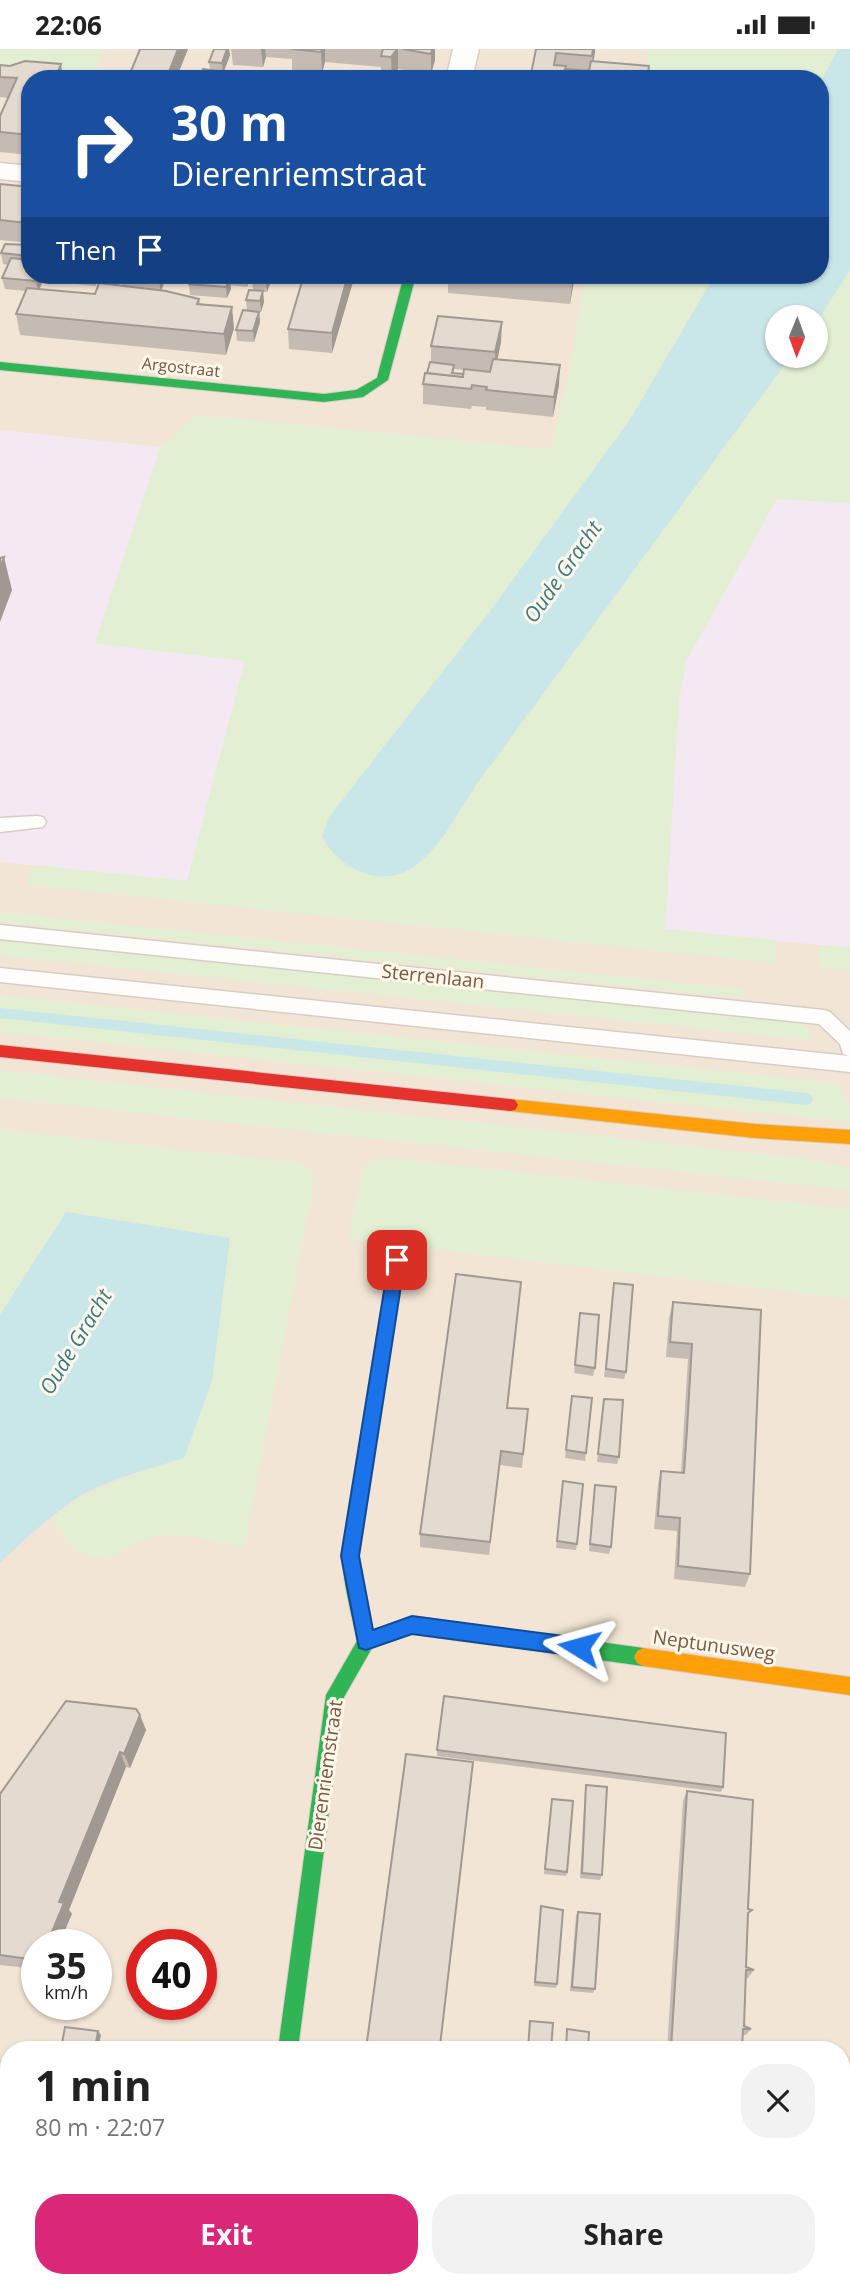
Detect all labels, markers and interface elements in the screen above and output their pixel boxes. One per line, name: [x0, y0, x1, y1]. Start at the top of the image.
text: 22:06: [35, 7, 102, 43]
text: 30 m: [171, 89, 288, 155]
icon: right: [56, 98, 147, 189]
text: Dierenriemstraat: [171, 152, 426, 195]
icon: arrive: [131, 231, 169, 269]
text: Then: [56, 232, 117, 268]
north arrow: [765, 305, 828, 367]
map controls: [765, 305, 828, 368]
street label: Argostraat: [141, 352, 221, 382]
water label: Oude Gracht: [517, 514, 608, 628]
street label: Sterrenlaan: [380, 958, 486, 994]
pin: [367, 1230, 427, 1290]
icon: arrive: [378, 1241, 416, 1279]
water label: Oude Gracht: [33, 1283, 118, 1399]
position arrow: [542, 1610, 616, 1684]
street label: Neptunusweg: [651, 1624, 777, 1666]
street label: Dierenriemstraat: [302, 1698, 348, 1852]
speed limit sign: 40: [126, 1929, 217, 2020]
text: 35: [46, 1942, 87, 1989]
text: km/h: [45, 1980, 88, 2004]
text: 1 min: [35, 2056, 152, 2113]
button: close: [741, 2064, 815, 2138]
text: 80 m · 22:07: [35, 2111, 165, 2143]
button: Exit: [35, 2194, 418, 2274]
button: Share: [432, 2194, 815, 2274]

